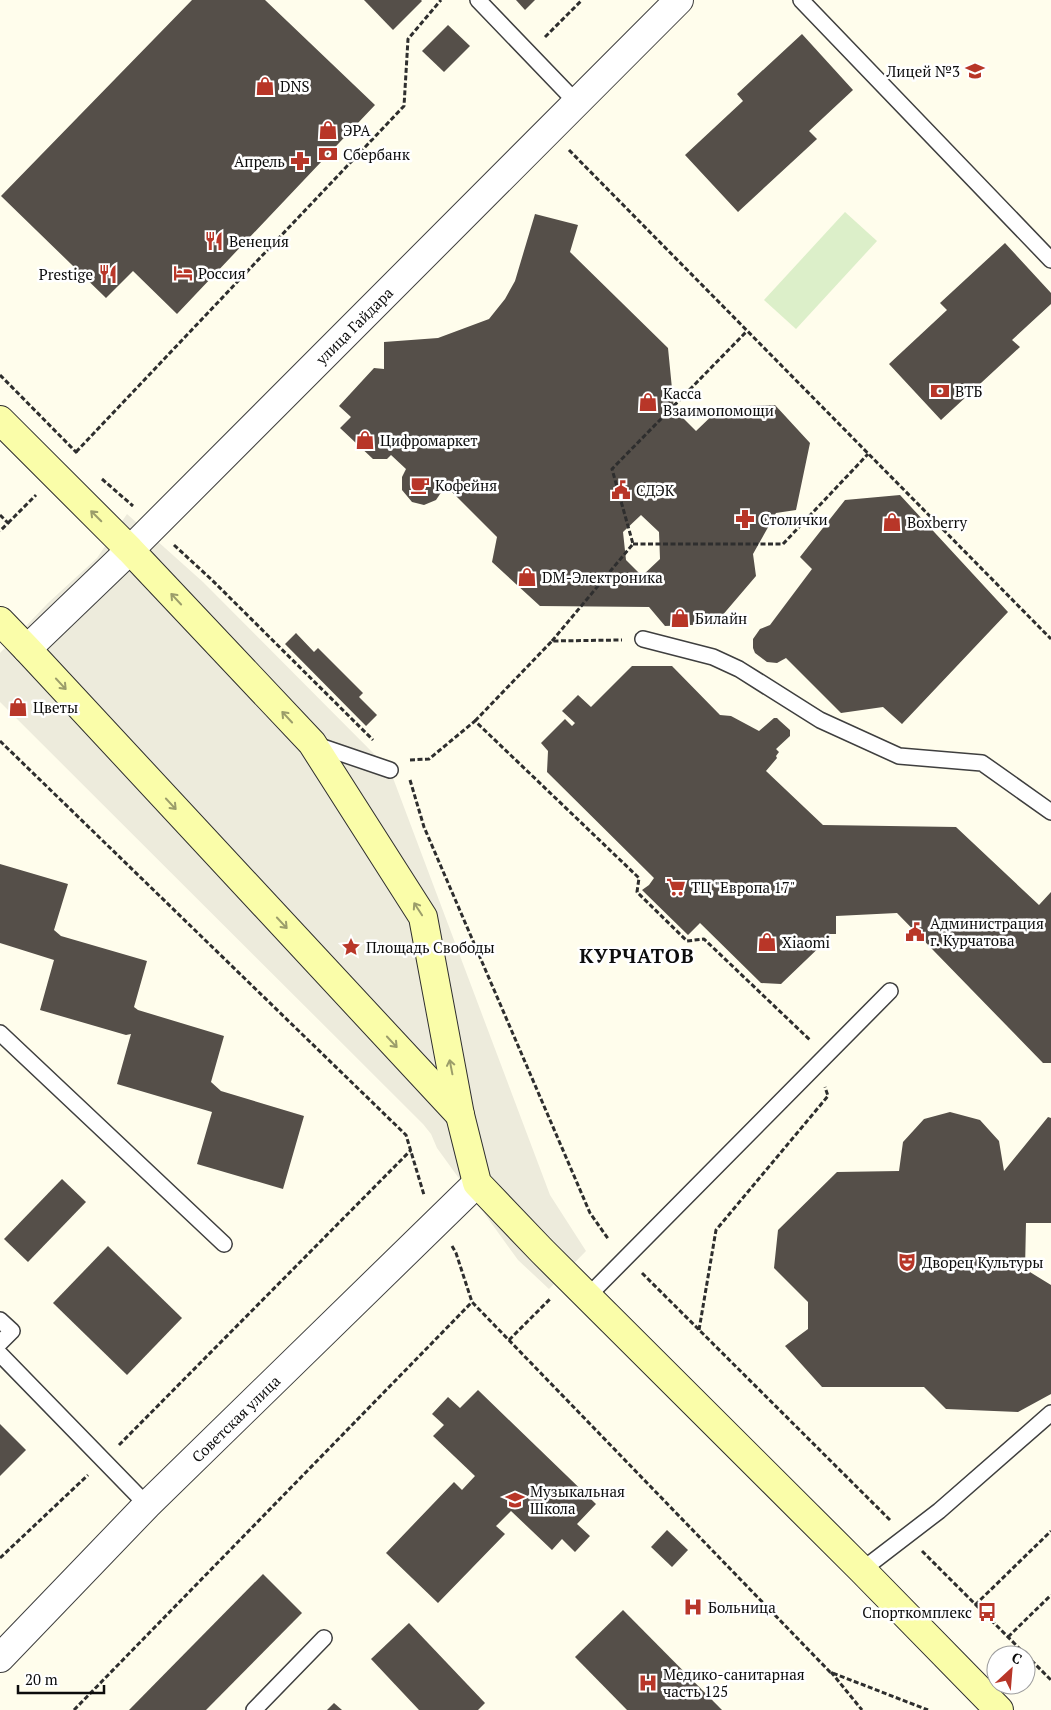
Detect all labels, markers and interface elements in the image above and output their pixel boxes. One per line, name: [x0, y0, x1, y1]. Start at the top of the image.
school or university icon: Лицей №3: [964, 60, 986, 82]
place label: Лицей №3: [886, 61, 960, 81]
shop icon: DNS: [254, 75, 276, 97]
place label: DNS: [280, 76, 310, 96]
shop icon: ЭРА: [317, 119, 339, 141]
place label: ЭРА: [343, 120, 371, 140]
bank icon: Сбербанк: [317, 143, 339, 165]
place label: Сбербанк: [343, 144, 411, 164]
pharmacy icon: Апрель: [289, 150, 311, 172]
place label: Апрель: [234, 151, 285, 171]
restaurant icon: Венеция: [203, 230, 225, 252]
place label: Венеция: [229, 231, 289, 251]
hotel icon: Россия: [172, 262, 194, 284]
restaurant icon: Prestige: [97, 263, 119, 285]
place label: Россия: [198, 263, 246, 283]
place label: Prestige: [39, 264, 93, 284]
street label: улица Гайдара: [310, 282, 397, 369]
bank icon: ВТБ: [929, 380, 951, 402]
place label: ВТБ: [955, 381, 983, 401]
place label: Касса Взаимопомощи: [663, 383, 774, 420]
shop icon: Касса Взаимопомощи: [637, 391, 659, 413]
shop icon: Цифромаркет: [354, 429, 376, 451]
place label: Цифромаркет: [380, 430, 478, 450]
cafe icon: Кофейня: [409, 474, 431, 496]
place label: Кофейня: [435, 475, 497, 495]
public building icon: СДЭК: [610, 479, 632, 501]
place label: СДЭК: [636, 480, 675, 500]
pharmacy icon: Столички: [734, 508, 756, 530]
one-way arrow: [90, 509, 102, 522]
place label: Столички: [760, 509, 828, 529]
shop icon: Boxberry: [881, 511, 903, 533]
place label: Boxberry: [907, 512, 968, 532]
shop icon: DM-Электроника: [516, 566, 538, 588]
place label: DM-Электроника: [542, 567, 663, 587]
one-way arrow: [170, 592, 182, 605]
shop icon: Билайн: [669, 607, 691, 629]
place label: Билайн: [695, 608, 747, 628]
one-way arrow: [55, 678, 66, 691]
shop icon: Цветы: [7, 696, 29, 718]
place label: Цветы: [33, 697, 78, 717]
one-way arrow: [281, 711, 293, 723]
one-way arrow: [165, 797, 177, 810]
supermarket icon: ТЦ "Европа 17": [665, 876, 687, 898]
place label: ТЦ "Европа 17": [691, 877, 796, 897]
one-way arrow: [413, 902, 423, 916]
place label: Администрация г. Курчатова: [930, 913, 1044, 950]
one-way arrow: [276, 916, 288, 929]
public building icon: Администрация г. Курчатова: [904, 921, 926, 943]
shop icon: Xiaomi: [756, 931, 778, 953]
place label: Xiaomi: [782, 932, 830, 952]
place icon: Площадь Свободы: [340, 936, 362, 958]
place label: Площадь Свободы: [366, 937, 495, 957]
district label: КУРЧАТОВ: [579, 942, 695, 969]
one-way arrow: [386, 1035, 398, 1048]
one-way arrow: [446, 1060, 456, 1076]
theatre icon: Дворец Культуры: [896, 1251, 918, 1273]
place label: Дворец Культуры: [922, 1252, 1043, 1272]
street label: Советская улица: [187, 1370, 284, 1466]
place label: Музыкальная Школа: [530, 1481, 625, 1518]
school or university icon: Музыкальная Школа: [504, 1489, 526, 1511]
hospital icon: Больница: [682, 1596, 704, 1618]
place label: Больница: [708, 1597, 776, 1617]
bus stop icon: Спорткомплекс: [976, 1601, 998, 1623]
place label: Спорткомплекс: [862, 1602, 972, 1622]
north arrow: [986, 1645, 1036, 1695]
text: С: [1009, 1647, 1025, 1668]
scale bar: [18, 1662, 104, 1694]
place label: Медико-санитарная часть 125: [663, 1664, 805, 1701]
text: 20 m: [25, 1669, 58, 1689]
hospital icon: Медико-санитарная часть 125: [637, 1672, 659, 1694]

